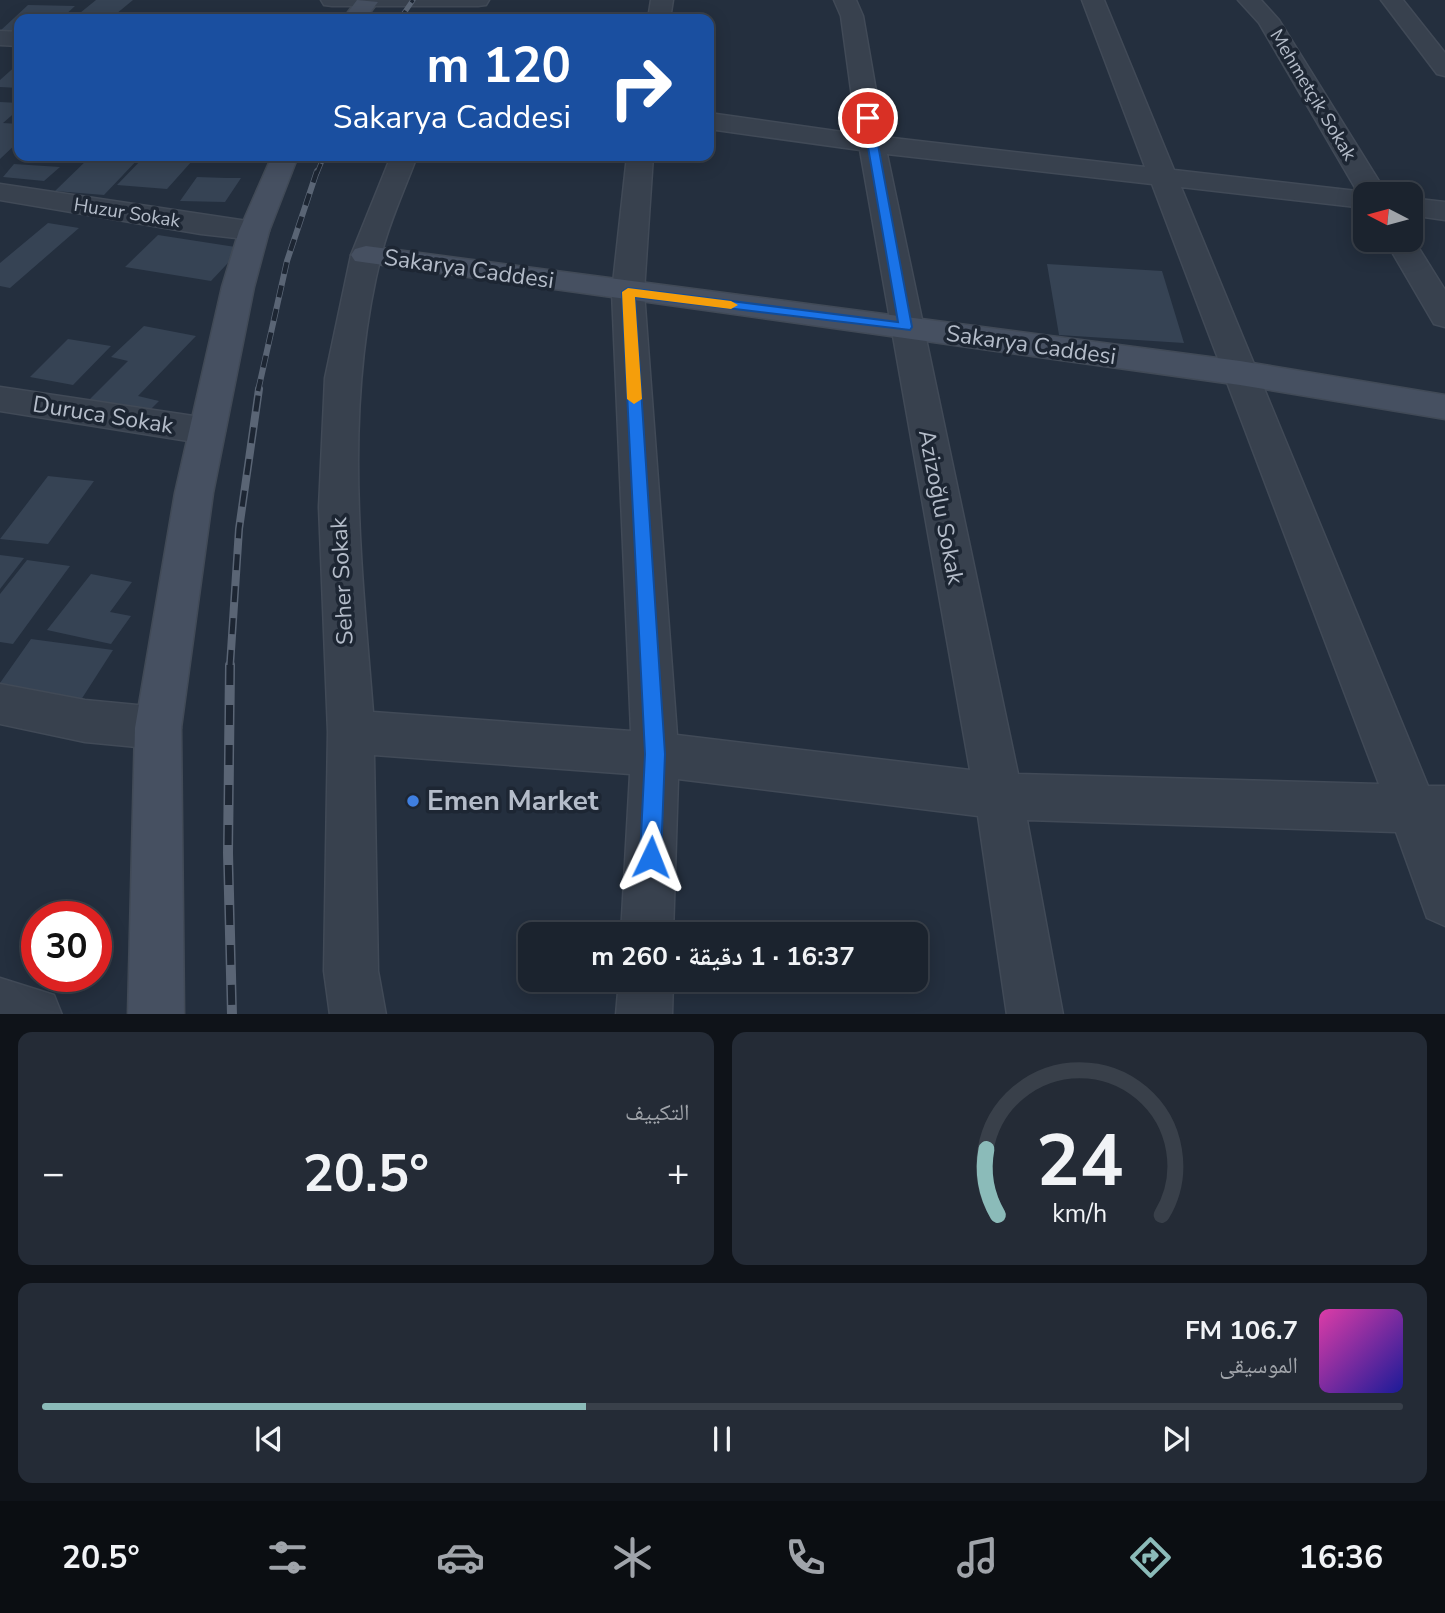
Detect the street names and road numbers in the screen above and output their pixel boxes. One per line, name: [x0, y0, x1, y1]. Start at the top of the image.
street label: Mehmetçik Sokak: [1264, 24, 1363, 166]
street label: Huzur Sokak: [72, 192, 183, 234]
street label: Sakarya Caddesi: [382, 242, 556, 296]
street label: Sakarya Caddesi: [944, 318, 1118, 372]
street label: Duruca Sokak: [31, 389, 176, 441]
street label: Azizoğlu Sokak: [911, 427, 971, 588]
street label: Seher Sokak: [323, 516, 361, 646]

